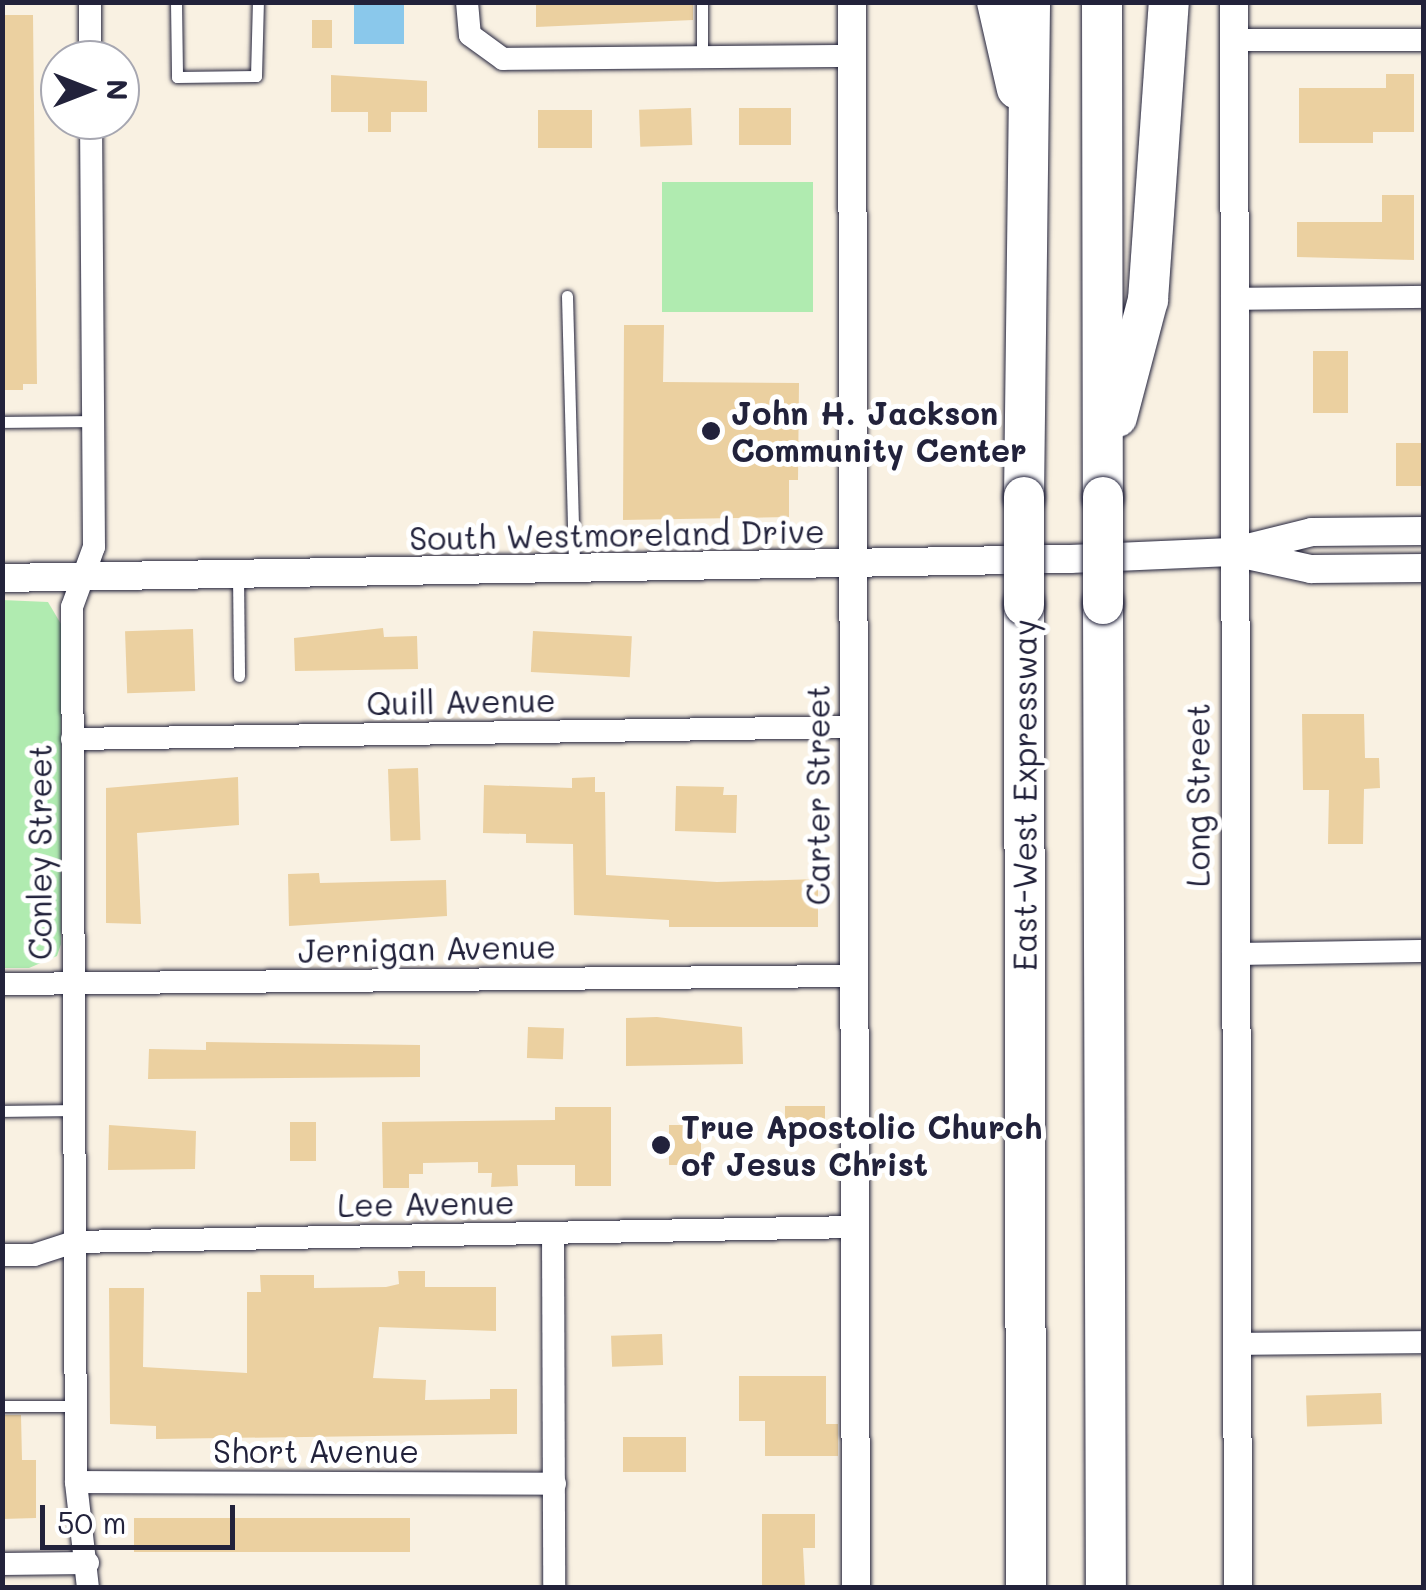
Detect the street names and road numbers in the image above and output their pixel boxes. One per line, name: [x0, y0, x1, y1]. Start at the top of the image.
street label: South Westmoreland Drive: [409, 511, 825, 557]
street label: East-West Expressway: [1005, 619, 1043, 971]
street label: Quill Avenue: [366, 680, 556, 722]
street label: Carter Street: [798, 685, 836, 905]
street label: Long Street: [1178, 703, 1216, 887]
street label: Conley Street: [20, 744, 58, 960]
street label: Jernigan Avenue: [298, 927, 556, 969]
street label: Lee Avenue: [337, 1182, 515, 1224]
street label: Short Avenue: [213, 1431, 419, 1469]

